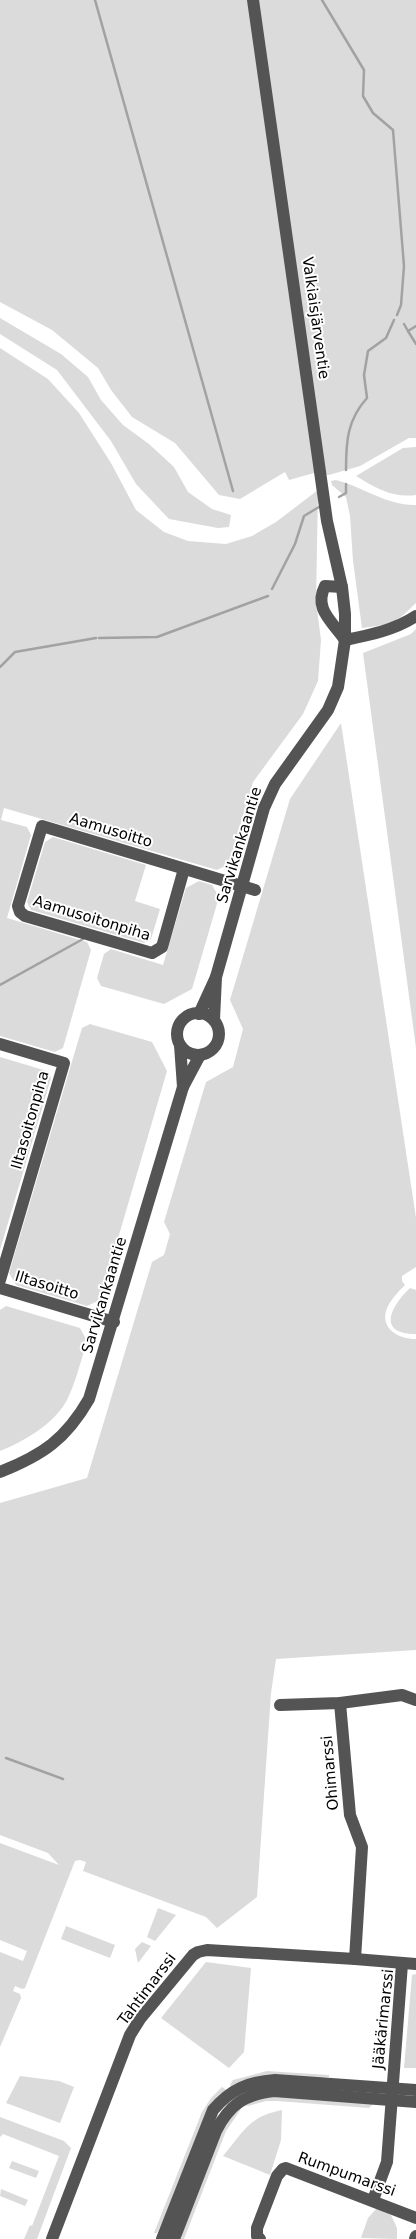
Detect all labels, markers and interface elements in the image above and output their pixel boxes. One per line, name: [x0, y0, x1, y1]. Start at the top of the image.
street label: Valkiaisjärventie: [299, 256, 333, 380]
street label: Sarvikankaantie: [213, 785, 265, 905]
street label: Aamusoitto: [67, 809, 155, 851]
street label: Aamusoitonpiha: [31, 892, 153, 944]
street label: Iltasoitonpiha: [7, 1069, 53, 1171]
street label: Sarvikankaantie: [78, 1235, 130, 1355]
street label: Iltasoitto: [13, 1267, 81, 1303]
street label: Ohimarssi: [318, 1735, 342, 1811]
street label: Tahtimarssi: [114, 1950, 180, 2029]
street label: Jääkärimarssi: [369, 1968, 397, 2071]
street label: Rumpumarssi: [296, 2148, 398, 2200]

